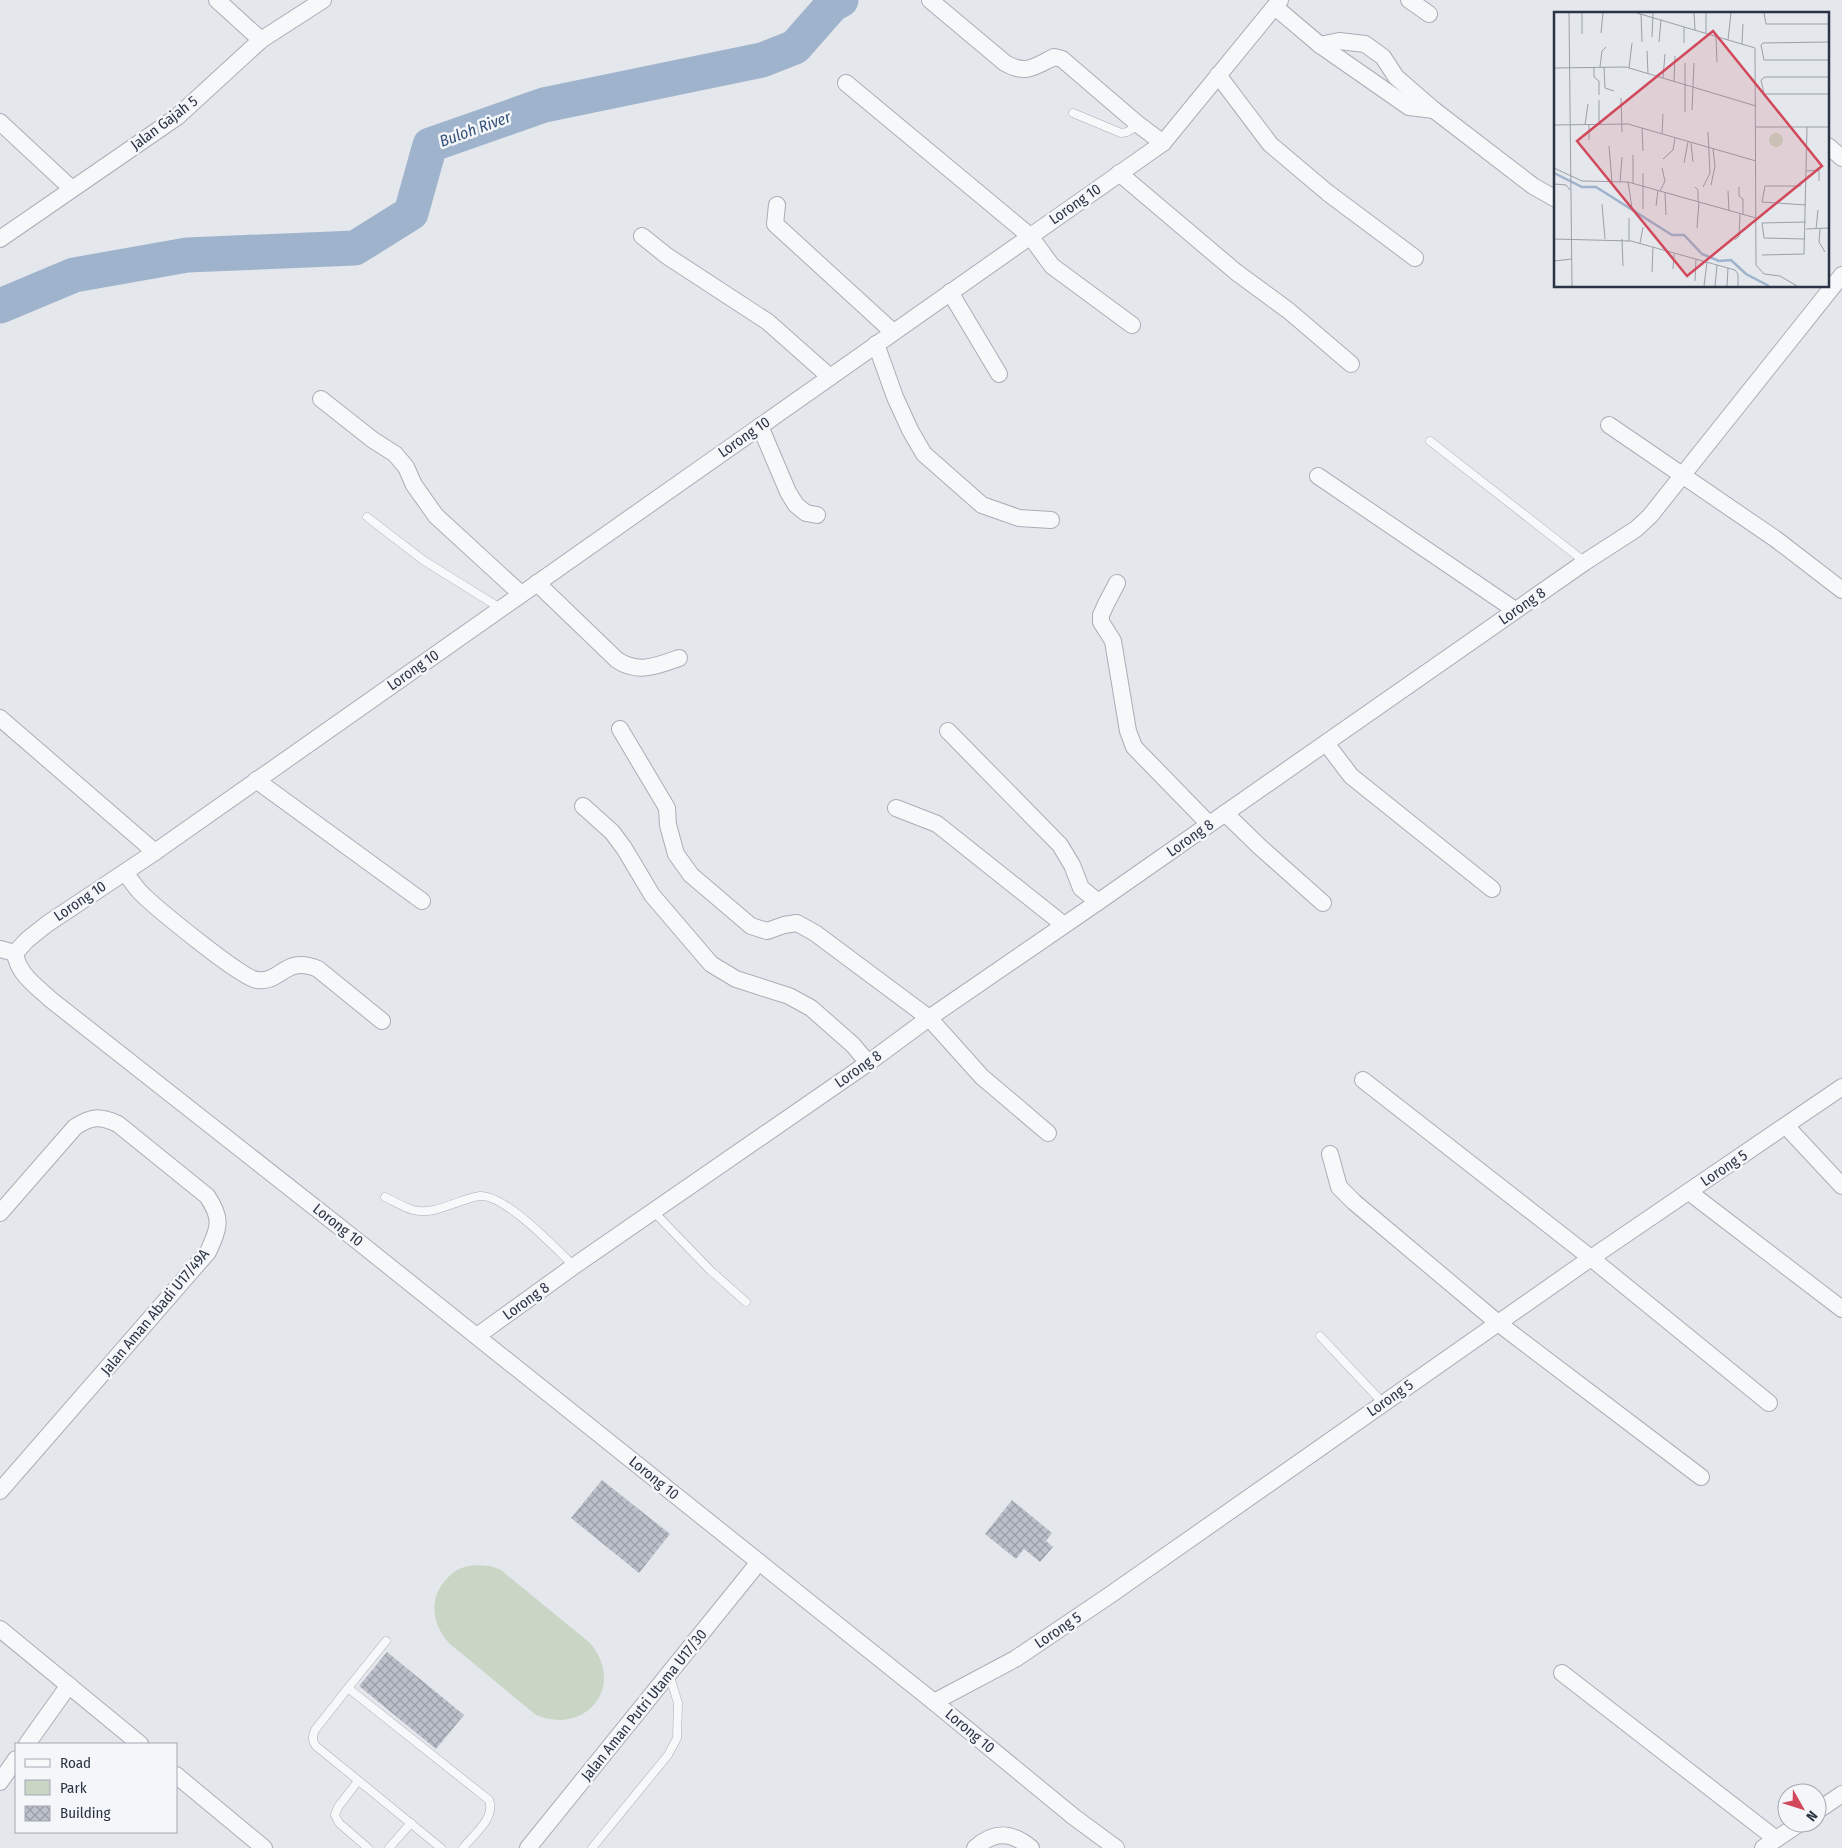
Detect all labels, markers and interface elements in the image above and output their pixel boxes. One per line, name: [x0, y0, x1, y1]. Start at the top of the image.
inset map: [1554, 12, 1830, 288]
street label: Jalan Gajah 5: [127, 92, 201, 154]
water label: Buloh River: [437, 107, 514, 151]
street label: Lorong 10: [1046, 180, 1104, 228]
street label: Lorong 10: [715, 413, 773, 461]
street label: Lorong 8: [1495, 583, 1549, 629]
street label: Lorong 10: [384, 646, 442, 694]
street label: Lorong 8: [1163, 815, 1217, 861]
street label: Lorong 10: [50, 877, 110, 925]
street label: Lorong 8: [831, 1046, 885, 1092]
street label: Lorong 5: [1697, 1146, 1751, 1190]
street label: Lorong 10: [309, 1200, 367, 1250]
street label: Jalan Aman Abadi U17/49A: [97, 1245, 213, 1379]
street label: Lorong 8: [499, 1278, 553, 1324]
street label: Lorong 5: [1363, 1376, 1417, 1420]
street label: Lorong 10: [625, 1452, 683, 1504]
street label: Lorong 5: [1031, 1608, 1085, 1652]
street label: Jalan Aman Putri Utama U17/30: [577, 1626, 711, 1784]
street label: Lorong 10: [942, 1705, 998, 1757]
legend: [15, 1743, 178, 1833]
text: Road: [60, 1754, 91, 1772]
text: Park: [60, 1779, 87, 1797]
north arrow: [1777, 1783, 1827, 1833]
text: Building: [60, 1804, 111, 1822]
text: N: [1802, 1807, 1821, 1824]

